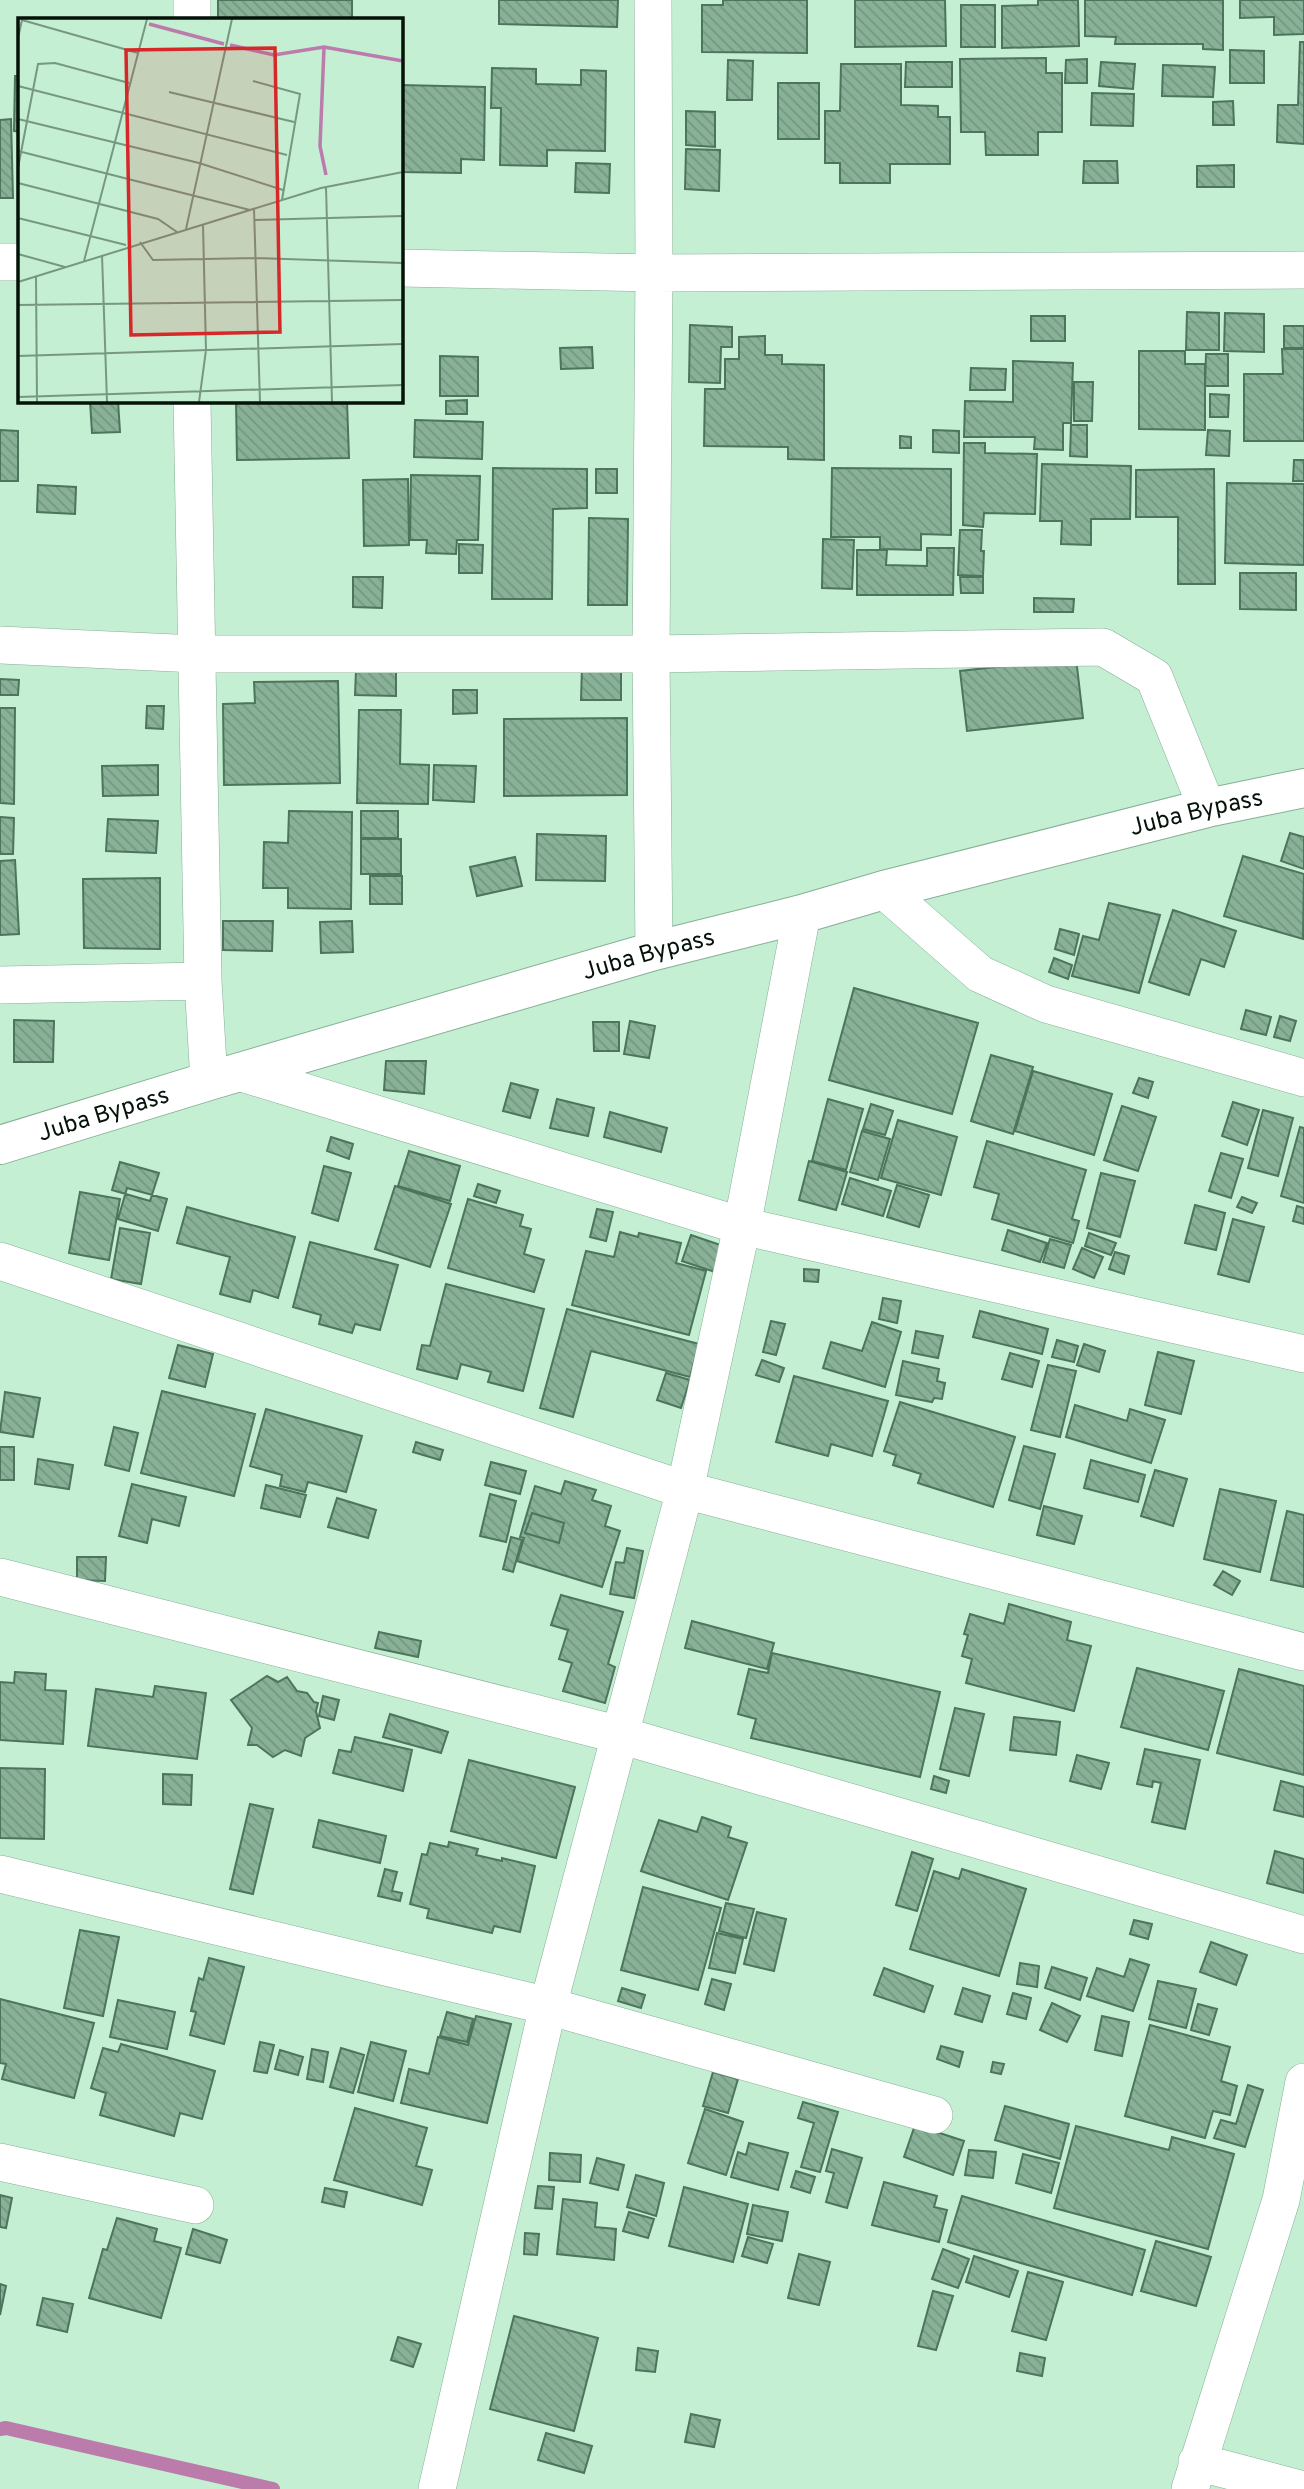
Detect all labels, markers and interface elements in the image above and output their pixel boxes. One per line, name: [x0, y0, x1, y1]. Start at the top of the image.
inset map: [18, 18, 402, 402]
street label: Juba Bypass: [1127, 784, 1266, 844]
street label: Juba Bypass: [579, 923, 718, 988]
street label: Juba Bypass: [35, 1081, 173, 1150]

